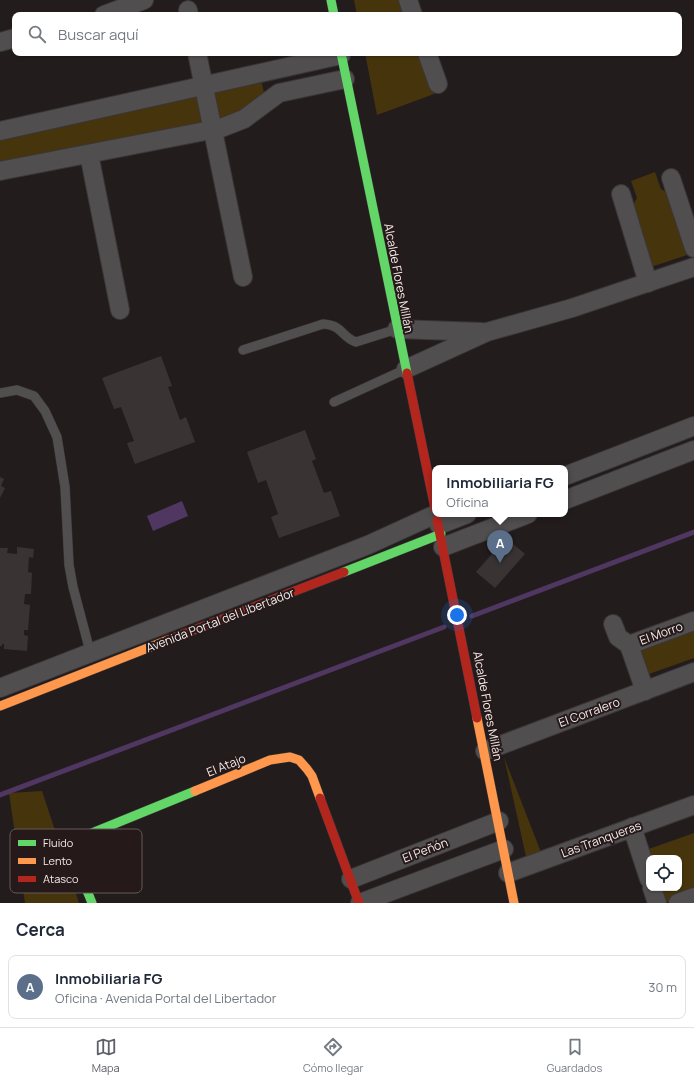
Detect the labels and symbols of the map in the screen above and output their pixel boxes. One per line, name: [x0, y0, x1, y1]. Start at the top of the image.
street label: Alcalde Flores Millán: [380, 222, 418, 334]
pin: A: [487, 530, 513, 563]
street label: Avenida Portal del Libertador: [143, 584, 297, 656]
your location: [447, 605, 467, 625]
street label: El Morro: [637, 617, 685, 649]
street label: Alcalde Flores Millán: [469, 650, 507, 762]
street label: El Corralero: [556, 693, 622, 731]
street label: El Atajo: [204, 749, 248, 781]
street label: Las Tranqueras: [559, 817, 643, 861]
legend: [10, 829, 142, 893]
street label: El Peñón: [400, 834, 450, 866]
text: Fluido: [43, 835, 74, 850]
text: Lento: [43, 853, 73, 868]
text: Atasco: [43, 871, 79, 886]

